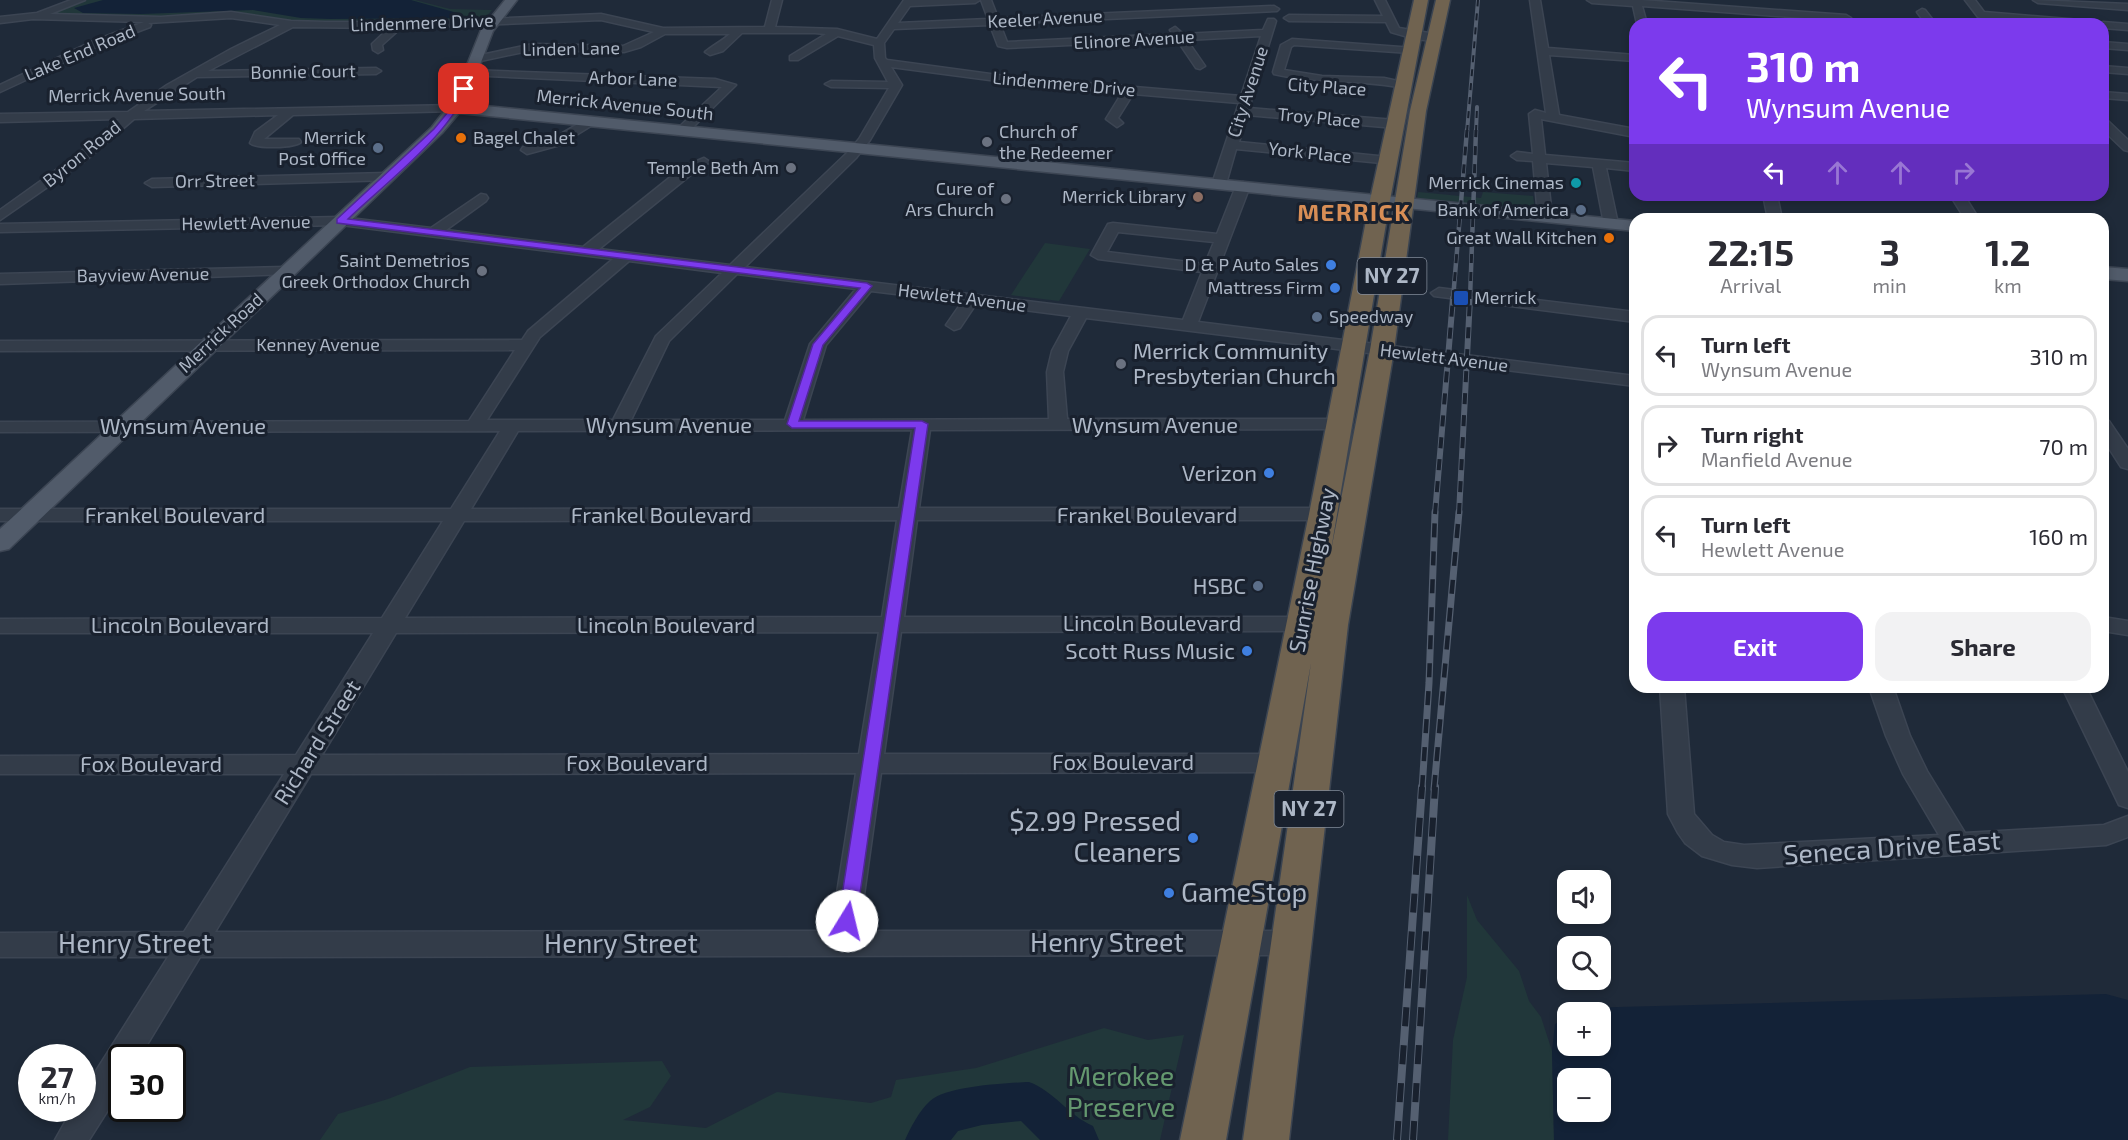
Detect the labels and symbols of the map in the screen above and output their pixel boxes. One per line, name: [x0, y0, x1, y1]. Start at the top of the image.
street label: Keeler Avenue: [987, 4, 1103, 32]
street label: Lindenmere Drive: [350, 9, 494, 35]
street label: Lake End Road: [21, 19, 138, 85]
street label: Elinore Avenue: [1073, 25, 1195, 53]
street label: Linden Lane: [522, 36, 620, 60]
street label: City Avenue: [1222, 43, 1272, 140]
street label: Bonnie Court: [250, 59, 356, 83]
pin: [438, 63, 489, 114]
street label: Arbor Lane: [588, 65, 678, 91]
street label: Lindenmere Drive: [992, 66, 1136, 100]
street label: City Place: [1287, 72, 1367, 100]
street label: Merrick Avenue South: [48, 81, 226, 107]
street label: Merrick Avenue South: [535, 84, 715, 124]
street label: Troy Place: [1277, 102, 1361, 132]
street label: Byron Road: [38, 115, 125, 191]
place label: Church of the Redeemer: [999, 120, 1113, 163]
place label: Merrick Post Office: [278, 126, 366, 169]
place label: Bagel Chalet: [473, 126, 575, 148]
marker: Bagel Chalet: [454, 131, 468, 145]
marker: Church of the Redeemer: [980, 135, 994, 149]
street label: York Place: [1267, 137, 1353, 167]
marker: Merrick Post Office: [371, 141, 385, 155]
place label: Temple Beth Am: [647, 156, 779, 178]
marker: Temple Beth Am: [784, 161, 798, 175]
street label: Orr Street: [175, 168, 255, 192]
place label: Merrick Cinemas: [1428, 171, 1564, 193]
marker: Merrick Cinemas: [1569, 176, 1583, 190]
place label: Cure of Ars Church: [905, 177, 995, 220]
place label: Merrick Library: [1062, 185, 1186, 207]
marker: Merrick Library: [1191, 190, 1205, 204]
marker: Cure of Ars Church: [999, 192, 1013, 206]
district label: MERRICK: [1297, 197, 1411, 226]
place label: Bank of America: [1437, 198, 1569, 220]
marker: Bank of America: [1574, 203, 1588, 217]
street label: Hewlett Avenue: [181, 210, 311, 234]
place label: Great Wall Kitchen: [1446, 226, 1597, 248]
marker: Great Wall Kitchen: [1602, 231, 1616, 245]
place label: Saint Demetrios Greek Orthodox Church: [282, 249, 470, 292]
place label: D & P Auto Sales: [1185, 253, 1319, 275]
marker: D & P Auto Sales: [1324, 258, 1338, 272]
road number: NY 27: [1358, 258, 1426, 294]
street label: Bayview Avenue: [76, 262, 209, 286]
marker: Saint Demetrios Greek Orthodox Church: [475, 264, 489, 278]
place label: Mattress Firm: [1208, 276, 1323, 298]
street label: Hewlett Avenue: [897, 278, 1028, 316]
marker: Mattress Firm: [1328, 281, 1342, 295]
place label: Merrick: [1474, 286, 1536, 308]
street label: Merrick Road: [173, 288, 267, 377]
marker: Merrick: [1452, 289, 1470, 307]
place label: Speedway: [1329, 305, 1414, 327]
marker: Speedway: [1310, 310, 1324, 324]
street label: Kenney Avenue: [256, 333, 380, 355]
place label: Merrick Community Presbyterian Church: [1133, 337, 1336, 388]
street label: Hewlett Avenue: [1379, 338, 1510, 376]
marker: Merrick Community Presbyterian Church: [1114, 357, 1128, 371]
street label: Wynsum Avenue: [586, 411, 752, 437]
street label: Wynsum Avenue: [1072, 411, 1238, 437]
street label: Wynsum Avenue: [100, 412, 266, 438]
place label: Verizon: [1182, 459, 1257, 485]
marker: Verizon: [1262, 466, 1276, 480]
street label: Sunrise Highway: [1282, 485, 1340, 654]
street label: Frankel Boulevard: [85, 501, 265, 527]
street label: Frankel Boulevard: [571, 501, 751, 527]
street label: Frankel Boulevard: [1057, 501, 1237, 527]
place label: HSBC: [1193, 572, 1246, 598]
marker: HSBC: [1251, 579, 1265, 593]
street label: Lincoln Boulevard: [1063, 609, 1241, 635]
street label: Lincoln Boulevard: [91, 611, 269, 637]
street label: Lincoln Boulevard: [577, 611, 755, 637]
place label: Scott Russ Music: [1065, 637, 1235, 663]
marker: Scott Russ Music: [1240, 644, 1254, 658]
street label: Richard Street: [268, 674, 365, 809]
street label: Fox Boulevard: [1052, 748, 1194, 774]
street label: Fox Boulevard: [566, 749, 708, 775]
street label: Fox Boulevard: [80, 750, 222, 776]
road number: NY 27: [1274, 791, 1344, 827]
place label: $2.99 Pressed Cleaners: [1009, 804, 1181, 867]
street label: Seneca Drive East: [1782, 822, 2002, 870]
marker: $2.99 Pressed Cleaners: [1186, 831, 1200, 845]
place label: GameStop: [1181, 875, 1307, 908]
marker: GameStop: [1162, 886, 1176, 900]
position arrow: [815, 889, 879, 953]
street label: Henry Street: [1030, 925, 1184, 958]
street label: Henry Street: [58, 926, 212, 959]
street label: Henry Street: [544, 926, 698, 959]
speed limit sign: 30: [108, 1044, 186, 1122]
park label: Merokee Preserve: [1067, 1059, 1175, 1122]

